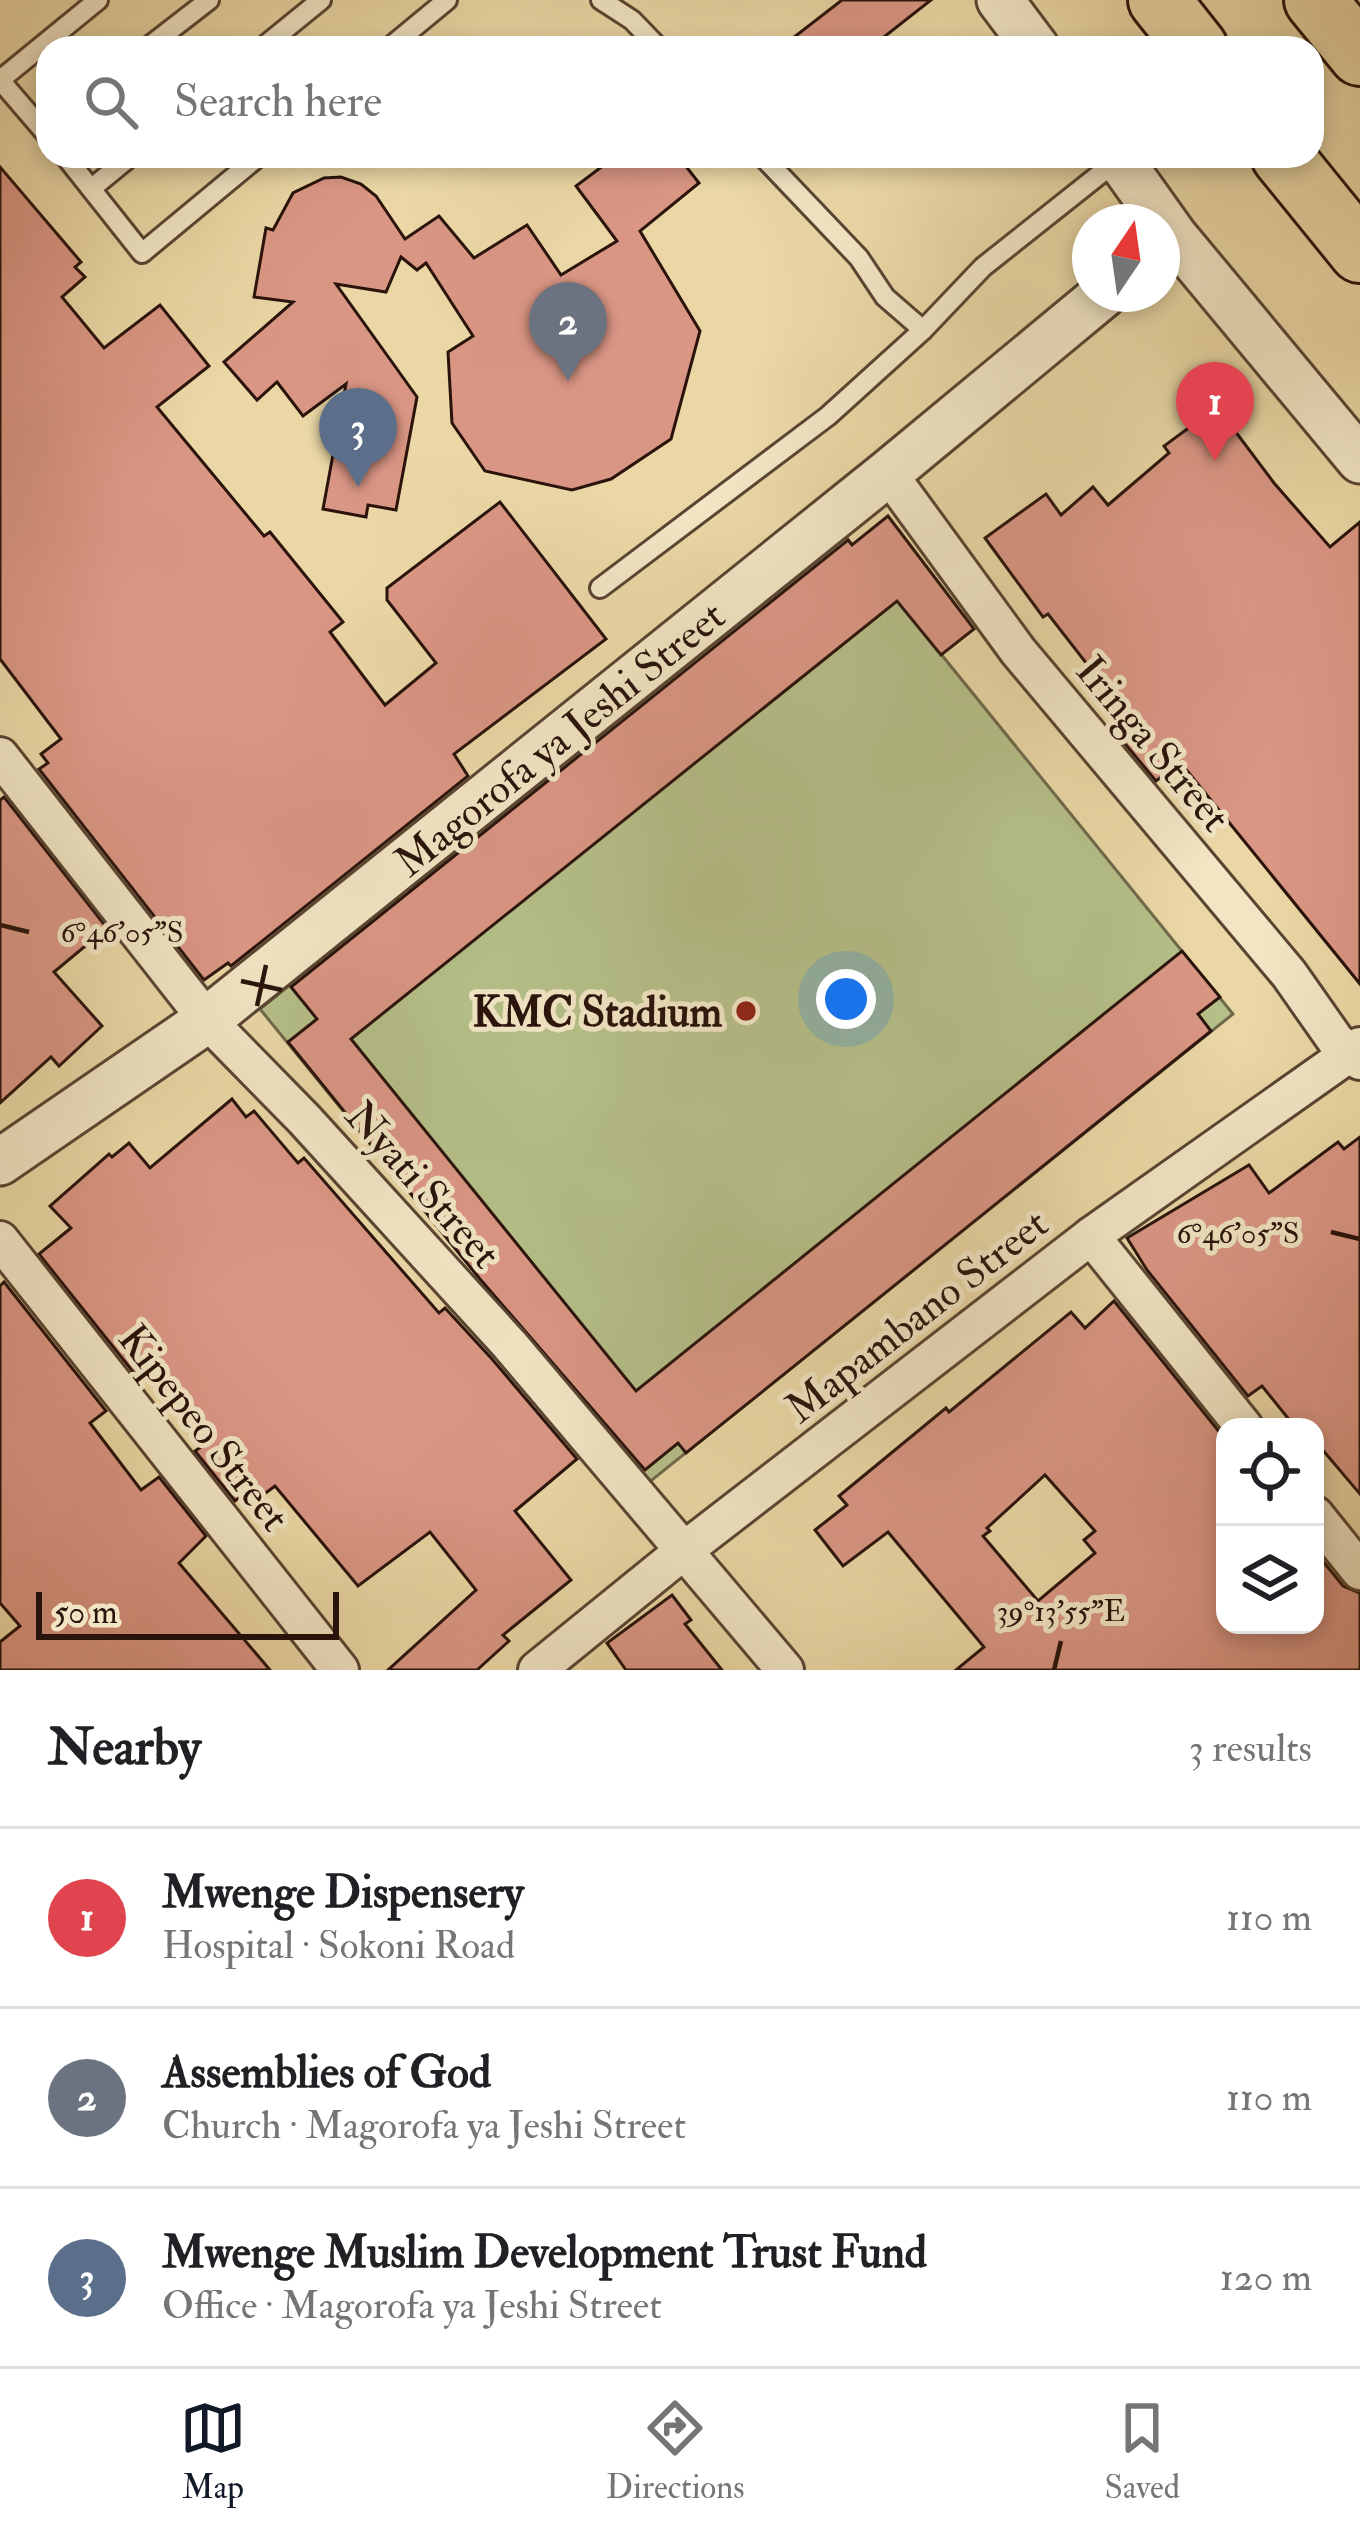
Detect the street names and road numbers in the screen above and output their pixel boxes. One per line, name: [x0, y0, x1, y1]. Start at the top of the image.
street label: Magorofa ya Jeshi Street: [385, 590, 736, 889]
street label: Iringa Street: [1064, 646, 1241, 843]
street label: Nyati Street: [334, 1091, 511, 1280]
street label: Mapambano Street: [776, 1198, 1059, 1435]
street label: Kipepeo Street: [107, 1314, 300, 1542]

